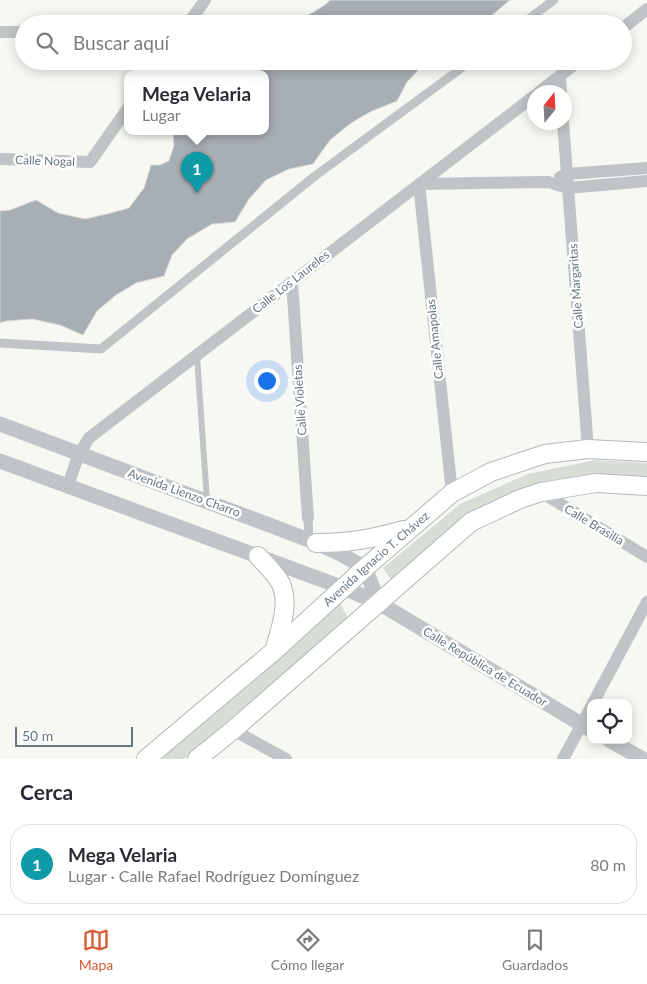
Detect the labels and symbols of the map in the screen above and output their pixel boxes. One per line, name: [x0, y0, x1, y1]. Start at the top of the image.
north arrow: [527, 85, 572, 130]
street label: Calle Nogal: [15, 152, 75, 169]
pin: 1: [181, 152, 213, 193]
street label: Calle Margaritas: [565, 243, 586, 329]
street label: Calle Los Laureles: [249, 247, 332, 316]
street label: Calle Amapolas: [423, 298, 446, 380]
street label: Calle Violetas: [290, 364, 309, 436]
your location: [254, 368, 280, 394]
street label: Avenida Lienzo Charro: [126, 465, 243, 520]
street label: Calle Brasilia: [562, 501, 627, 548]
street label: Avenida Ignacio T. Chávez: [320, 508, 432, 609]
street label: Calle República de Ecuador: [420, 624, 551, 710]
scale bar: [15, 724, 132, 747]

